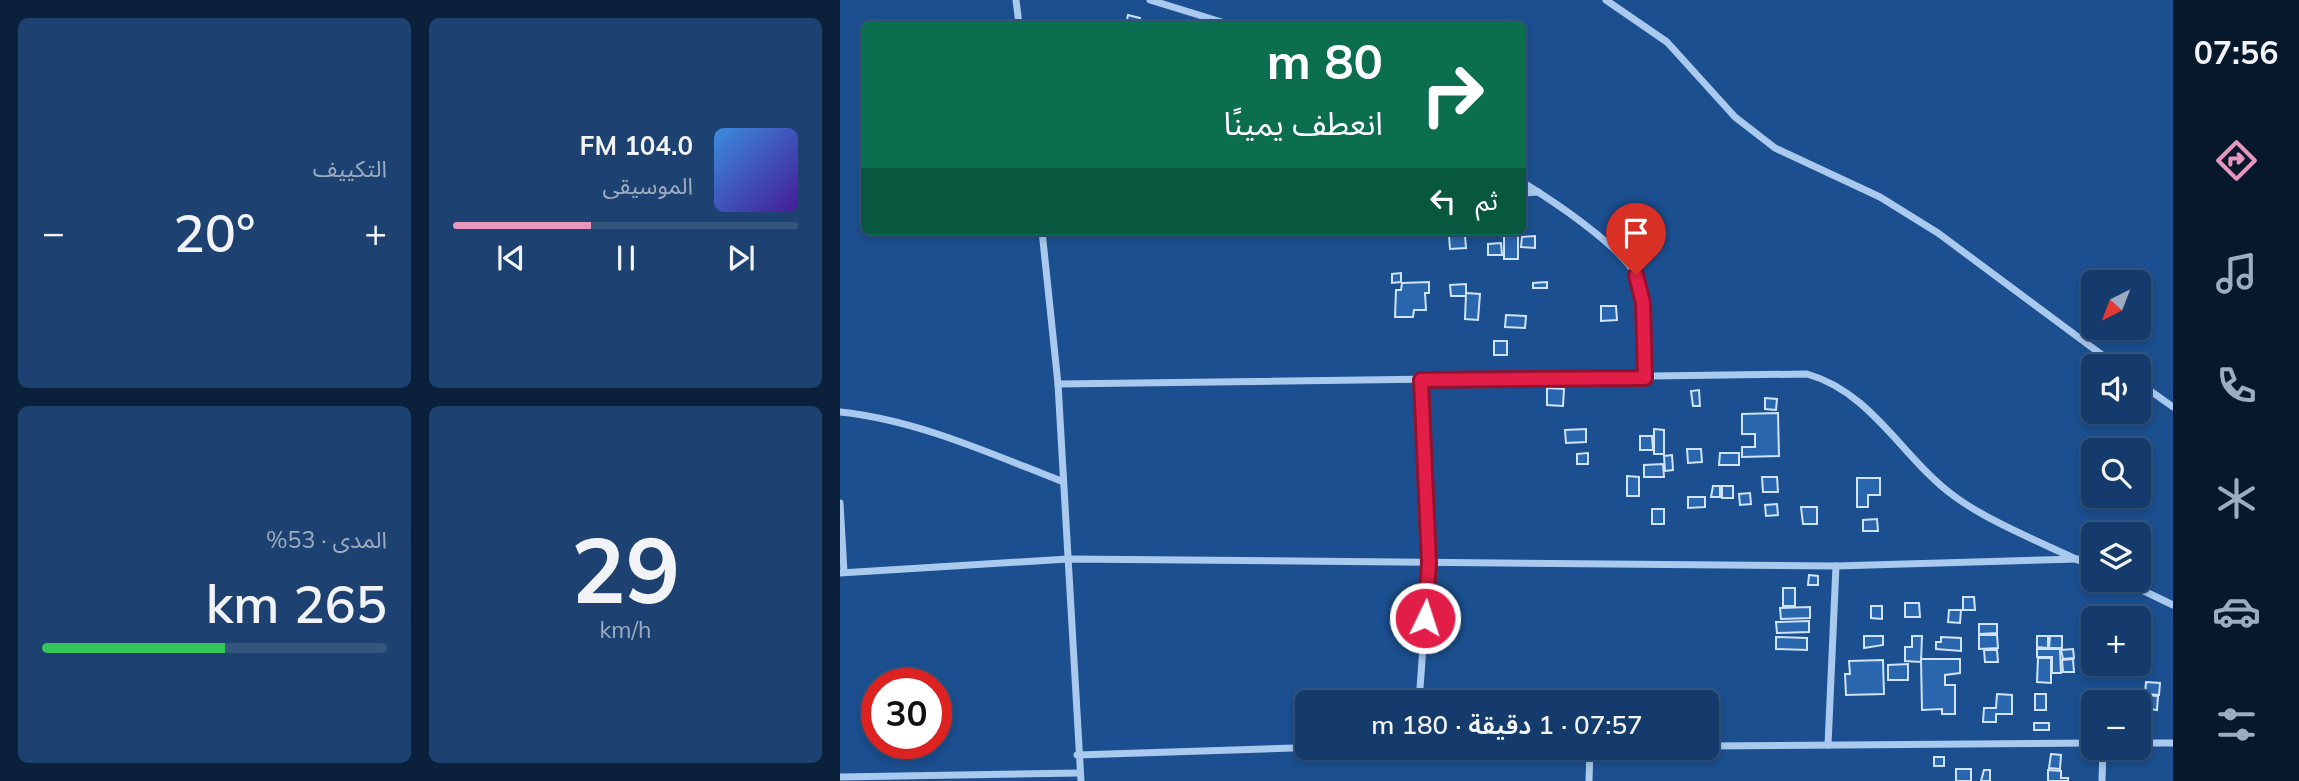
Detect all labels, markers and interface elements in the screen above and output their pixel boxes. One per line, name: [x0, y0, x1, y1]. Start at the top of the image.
text: 80 m: [1267, 30, 1383, 91]
text: 07:56: [2194, 32, 2278, 72]
icon: right: [1407, 49, 1498, 140]
text: انعطف يمينًا: [1224, 103, 1383, 143]
text: 104.0 FM: [580, 129, 693, 162]
icon: directions: [2212, 136, 2261, 185]
text: التكييف: [313, 154, 387, 183]
text: الموسيقى: [602, 171, 693, 200]
icon: left: [1424, 182, 1462, 220]
text: ثم: [1476, 184, 1498, 217]
text: 20°: [174, 200, 255, 265]
pin: [1606, 203, 1666, 275]
text: −: [42, 208, 65, 256]
text: +: [364, 208, 387, 256]
icon: arrive: [1617, 214, 1655, 252]
icon: previous: [492, 239, 530, 277]
icon: pause: [607, 239, 645, 277]
icon: next: [722, 239, 760, 277]
icon: music: [2212, 249, 2261, 298]
north arrow: [2081, 270, 2151, 340]
map controls: [2081, 270, 2151, 760]
button: sound: [2081, 354, 2151, 424]
icon: phone: [2212, 361, 2261, 410]
button: search: [2081, 438, 2151, 508]
icon: climate: [2212, 474, 2261, 523]
text: 29: [571, 512, 680, 626]
button: layers: [2081, 522, 2151, 592]
text: المدى · 53%: [266, 525, 387, 554]
text: 265 km: [206, 571, 387, 636]
position arrow: [1388, 581, 1462, 655]
icon: car: [2212, 587, 2261, 636]
button: +: [2081, 606, 2151, 676]
text: km/h: [599, 615, 652, 644]
speed limit sign: 30: [861, 668, 952, 759]
button: −: [2081, 690, 2151, 760]
icon: filters: [2212, 700, 2261, 749]
text: 07:57 · 1 دقيقة · 180 m: [1371, 708, 1643, 741]

